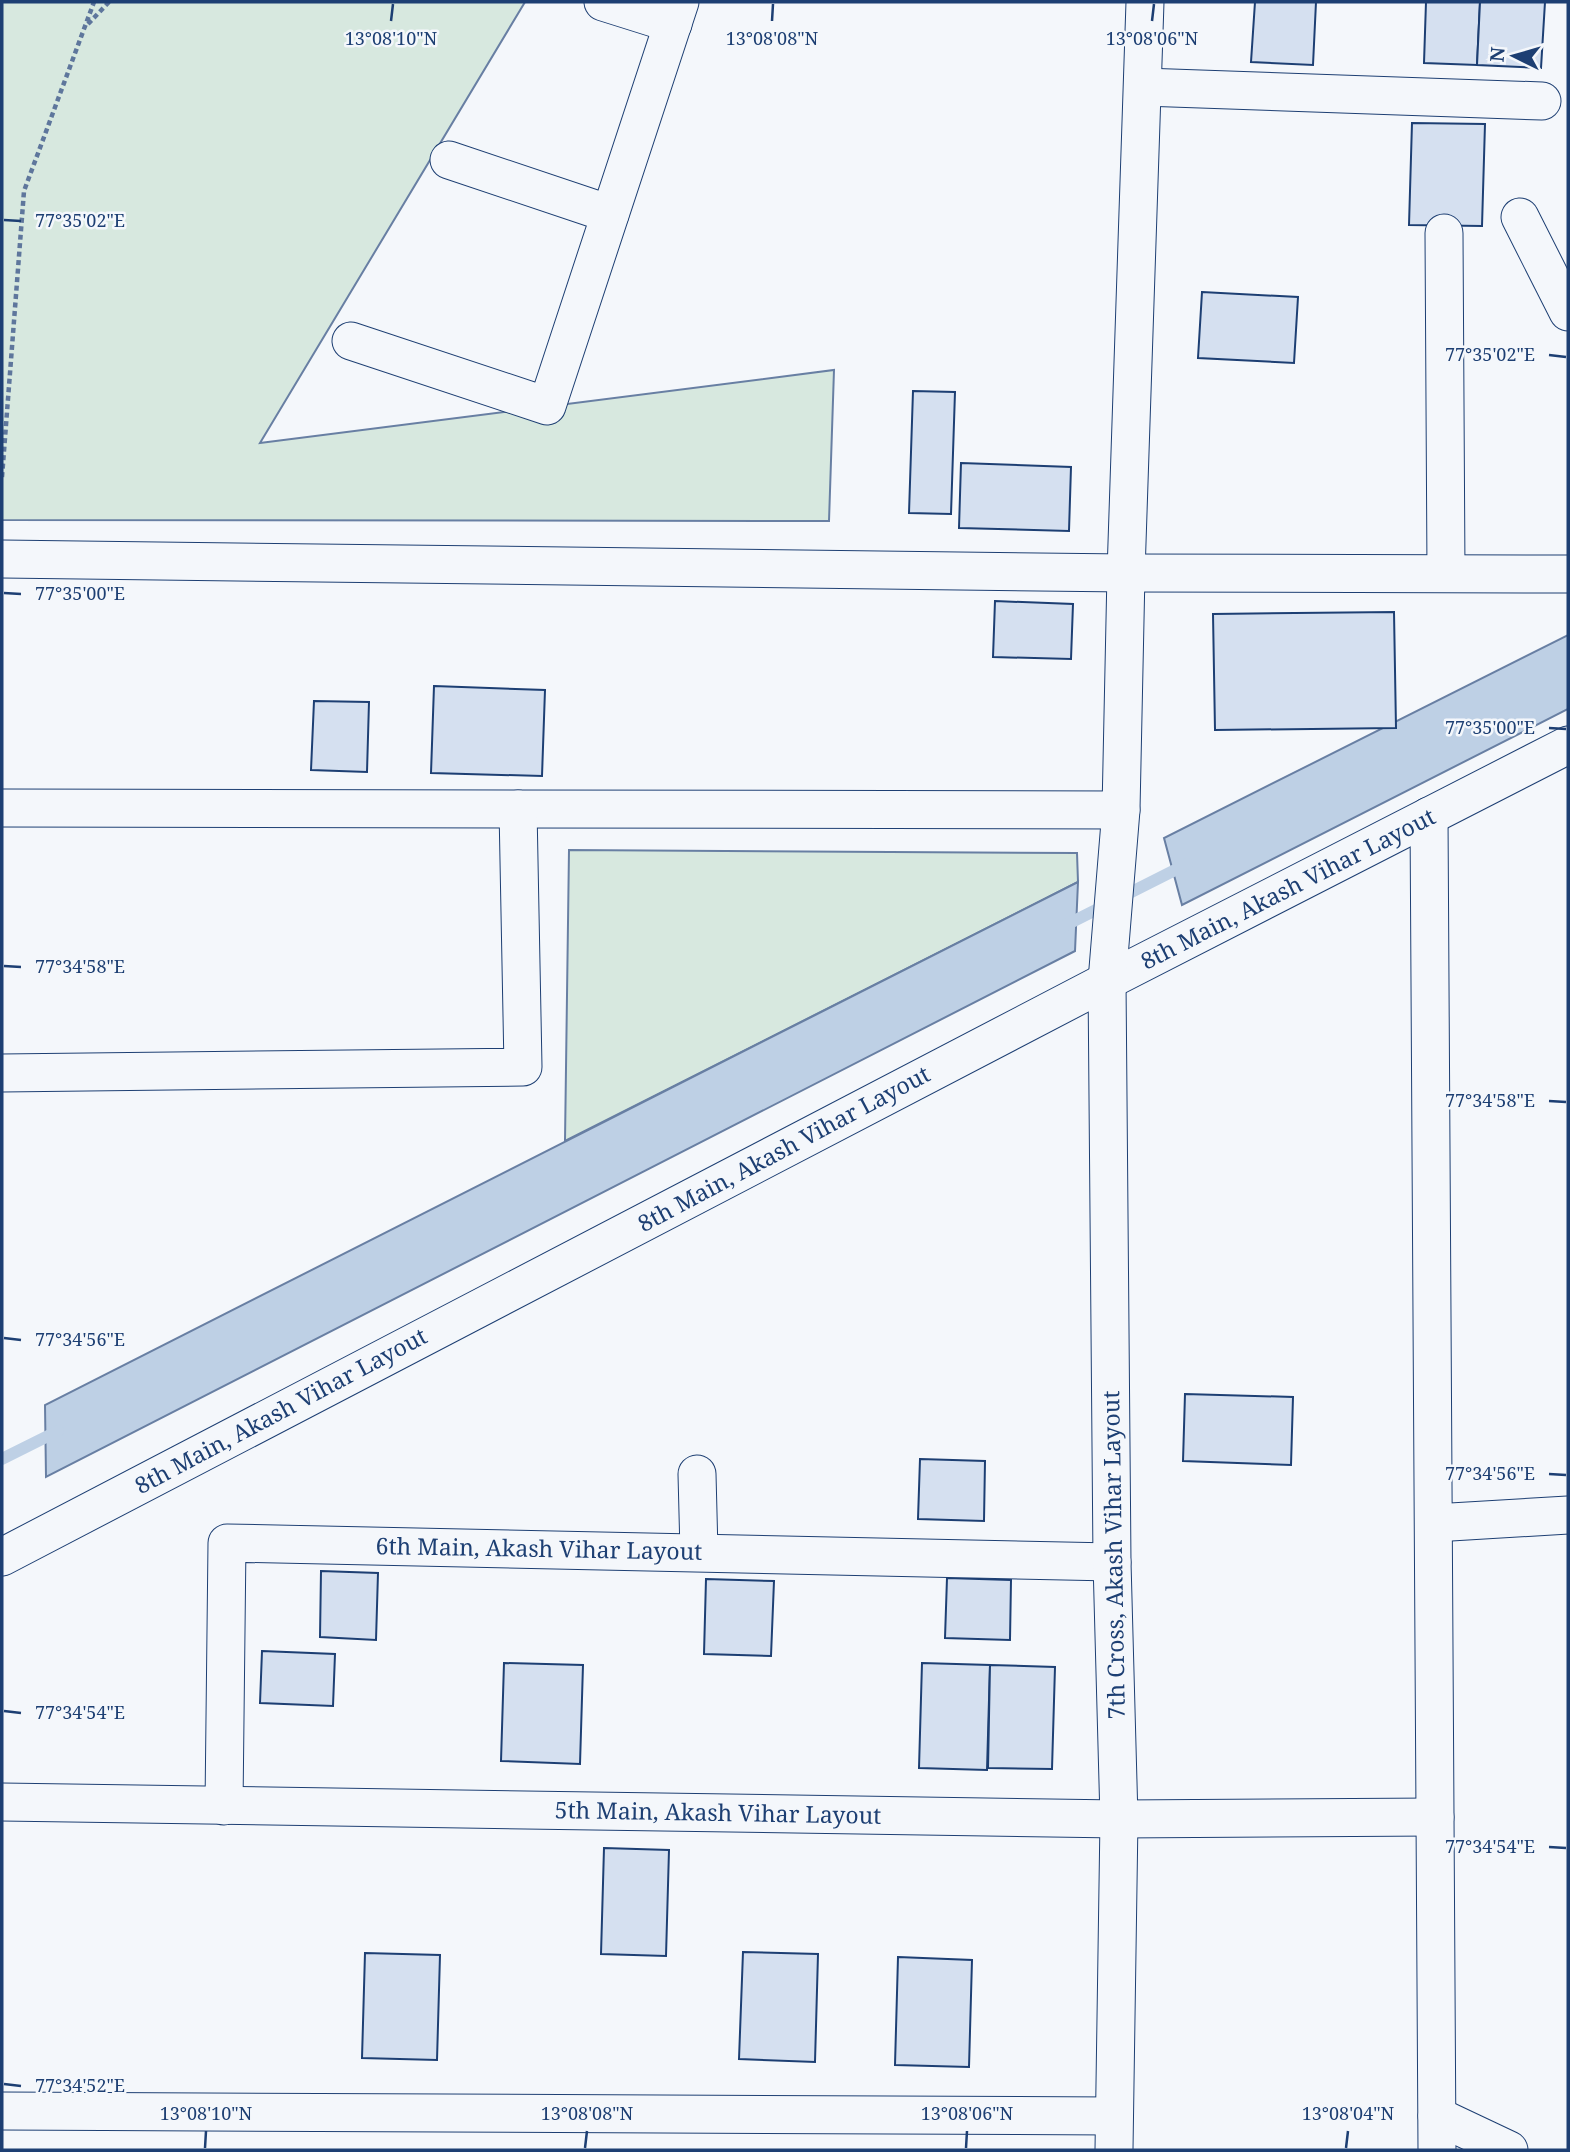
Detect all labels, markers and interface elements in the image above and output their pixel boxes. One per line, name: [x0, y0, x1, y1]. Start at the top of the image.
north arrow: [1479, 21, 1549, 91]
text: 13°08'10"N: [345, 26, 438, 50]
text: 13°08'08"N: [726, 26, 819, 50]
text: 13°08'06"N: [1106, 26, 1199, 50]
text: N: [1483, 46, 1511, 63]
text: 77°35'02"E: [35, 208, 125, 232]
text: 77°35'02"E: [1445, 342, 1535, 366]
text: 77°35'00"E: [35, 581, 125, 605]
text: 77°35'00"E: [1445, 715, 1535, 739]
street label: 8th Main, Akash Vihar Layout: [1135, 800, 1440, 977]
text: 77°34'58"E: [35, 954, 125, 978]
street label: 8th Main, Akash Vihar Layout: [632, 1057, 935, 1239]
text: 77°34'58"E: [1445, 1088, 1535, 1112]
street label: 8th Main, Akash Vihar Layout: [129, 1319, 432, 1501]
text: 77°34'56"E: [35, 1327, 125, 1351]
street label: 7th Cross, Akash Vihar Layout: [1094, 1390, 1132, 1720]
text: 77°34'56"E: [1445, 1461, 1535, 1485]
street label: 6th Main, Akash Vihar Layout: [375, 1529, 703, 1567]
text: 77°34'54"E: [35, 1700, 125, 1724]
street label: 5th Main, Akash Vihar Layout: [554, 1793, 882, 1831]
text: 77°34'54"E: [1445, 1834, 1535, 1858]
text: 77°34'52"E: [35, 2073, 125, 2097]
text: 13°08'10"N: [160, 2101, 253, 2125]
text: 13°08'08"N: [541, 2101, 634, 2125]
text: 13°08'06"N: [921, 2101, 1014, 2125]
text: 13°08'04"N: [1302, 2101, 1395, 2125]

